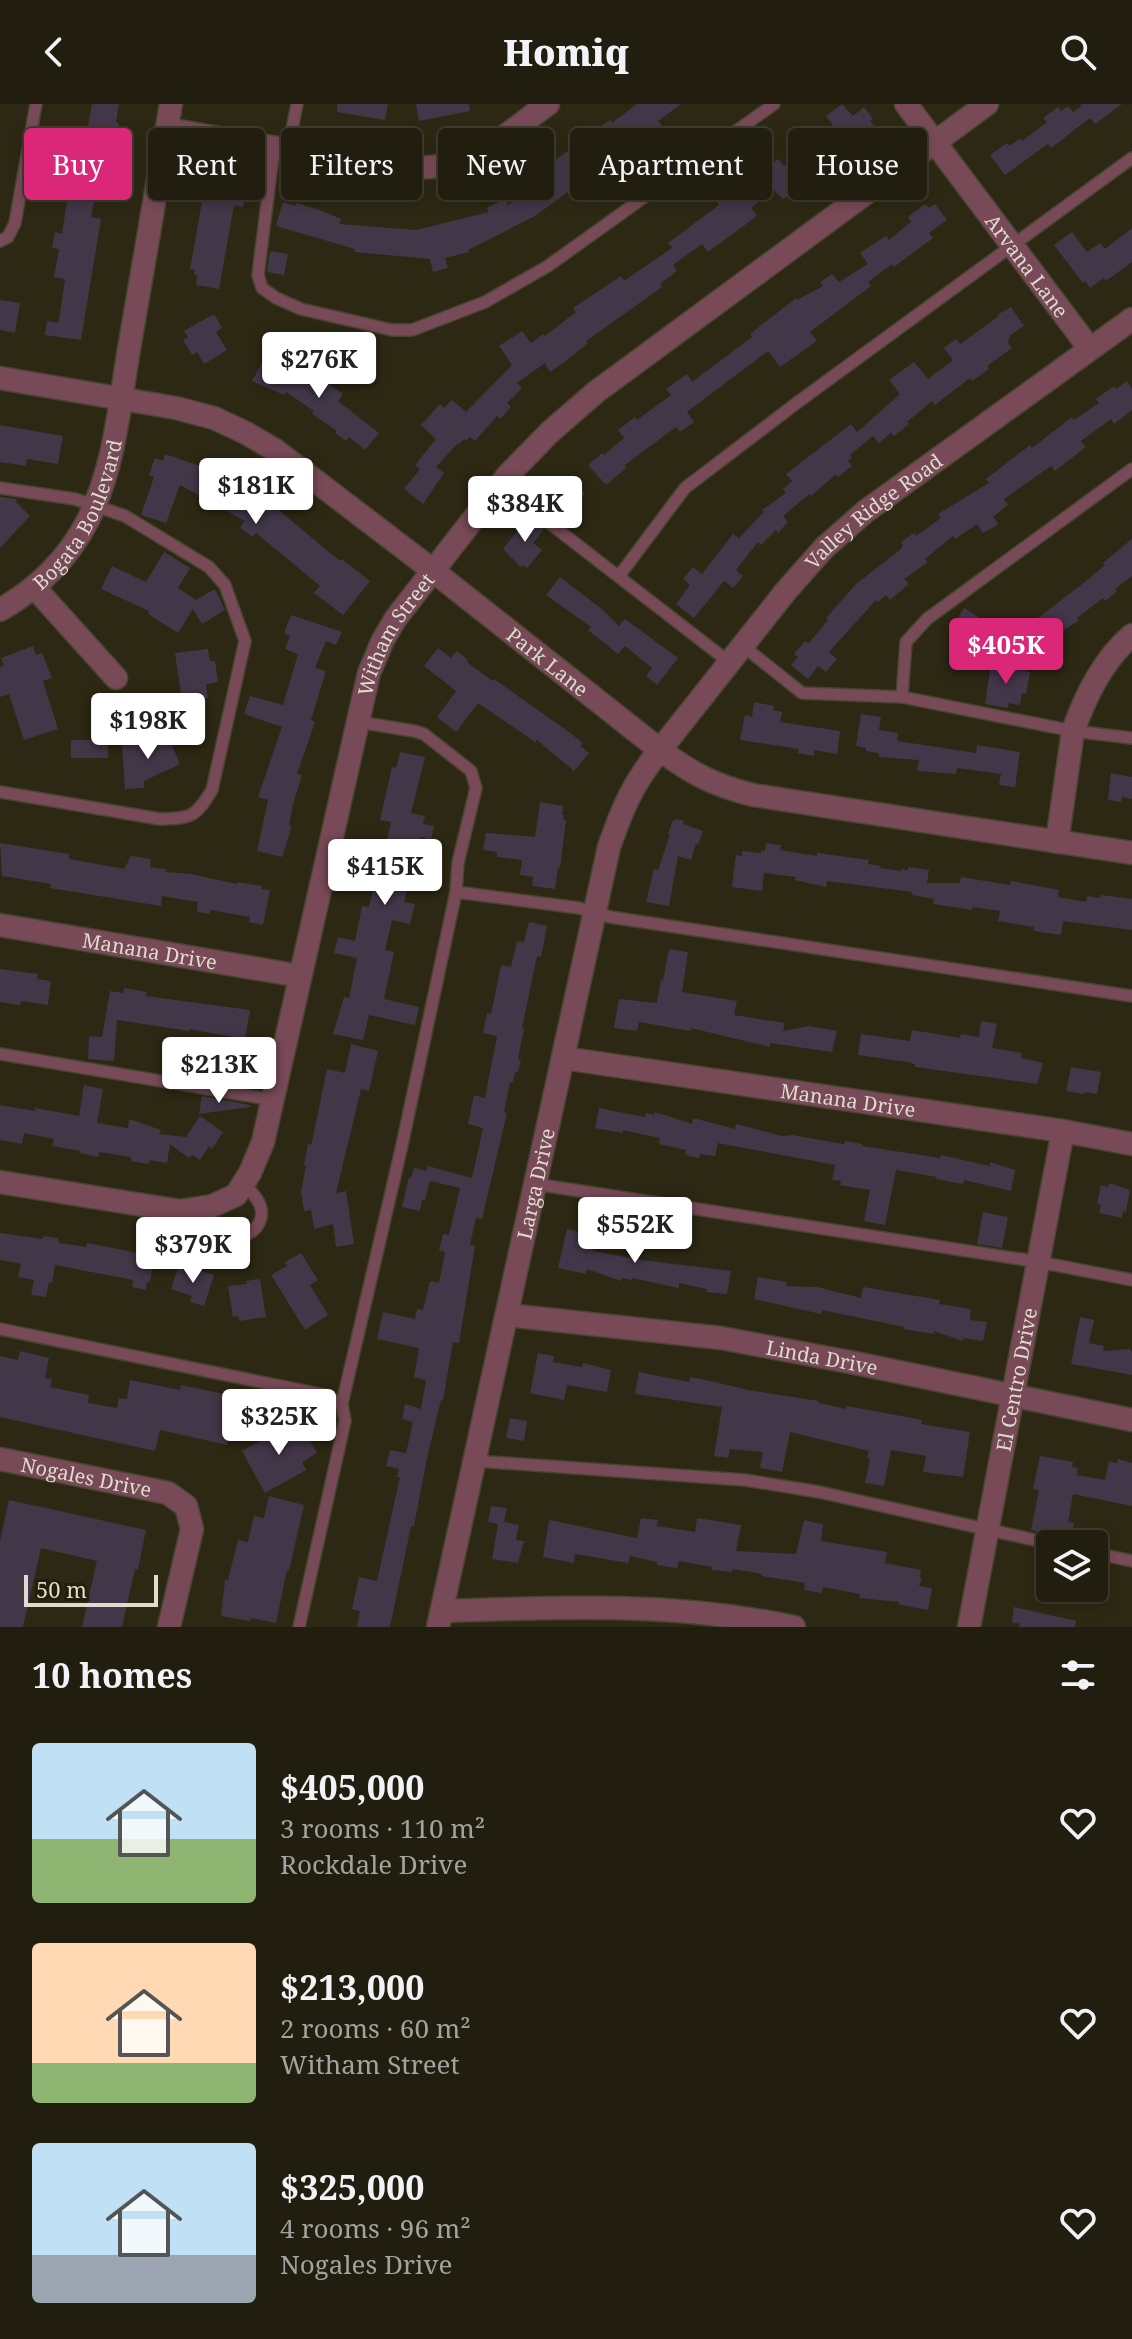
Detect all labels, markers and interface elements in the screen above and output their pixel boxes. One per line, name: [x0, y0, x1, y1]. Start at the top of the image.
text: Homiq: [503, 28, 629, 77]
icon: back: [32, 30, 76, 74]
icon: search: [1056, 30, 1100, 74]
chip: Buy: [24, 128, 132, 200]
chip: Rent: [148, 128, 265, 200]
chip: Filters: [281, 128, 422, 200]
chip: New: [438, 128, 554, 200]
chip: Apartment: [570, 128, 772, 200]
chip: House: [788, 128, 927, 200]
street label: Arvana Lane: [980, 208, 1075, 323]
pin: $276K: [263, 332, 375, 400]
text: $276K: [280, 340, 358, 376]
street label: Bogata Boulevard: [27, 437, 127, 595]
street label: Valley Ridge Road: [799, 447, 947, 574]
pin: $181K: [200, 458, 312, 526]
text: $181K: [217, 466, 295, 502]
pin: $384K: [469, 476, 581, 544]
text: $384K: [486, 484, 564, 520]
street label: Witham Street: [351, 567, 440, 698]
pin: $405K: [950, 618, 1062, 686]
street label: Park Lane: [501, 621, 594, 702]
text: $405K: [967, 626, 1045, 662]
pin: $198K: [92, 693, 204, 761]
text: $198K: [109, 701, 187, 737]
pin: $415K: [329, 839, 441, 907]
text: $415K: [346, 847, 424, 883]
street label: Manana Drive: [80, 926, 219, 975]
pin: $213K: [163, 1037, 275, 1105]
text: $213K: [180, 1045, 258, 1081]
street label: Manana Drive: [779, 1076, 917, 1123]
street label: Larga Drive: [510, 1125, 561, 1242]
pin: $552K: [579, 1197, 691, 1265]
text: $552K: [596, 1205, 674, 1241]
pin: $379K: [137, 1217, 249, 1285]
text: $379K: [154, 1225, 232, 1261]
street label: El Centro Drive: [989, 1305, 1043, 1453]
street label: Linda Drive: [764, 1333, 880, 1381]
pin: $325K: [223, 1389, 335, 1457]
text: $325K: [240, 1397, 318, 1433]
street label: Nogales Drive: [19, 1450, 154, 1503]
map controls: [1036, 1530, 1108, 1602]
button: layers: [1036, 1530, 1108, 1602]
scale bar: [24, 1571, 158, 1607]
text: 50 m: [36, 1574, 87, 1604]
text: 10 homes: [32, 1652, 192, 1698]
icon: filters: [1056, 1653, 1100, 1697]
text: $405,000: [280, 1764, 424, 1810]
icon: home: [96, 1775, 192, 1871]
icon: heart: [1056, 1801, 1100, 1845]
text: 3 rooms · 110 m²: [280, 1810, 485, 1846]
text: Rockdale Drive: [280, 1846, 467, 1882]
text: $213,000: [280, 1964, 424, 2010]
icon: home: [96, 1975, 192, 2071]
icon: heart: [1056, 2001, 1100, 2045]
text: 2 rooms · 60 m²: [280, 2010, 471, 2046]
text: Witham Street: [280, 2046, 460, 2082]
text: $325,000: [280, 2164, 424, 2210]
icon: home: [96, 2175, 192, 2271]
icon: heart: [1056, 2201, 1100, 2245]
text: 4 rooms · 96 m²: [280, 2210, 471, 2246]
text: Nogales Drive: [280, 2246, 452, 2282]

